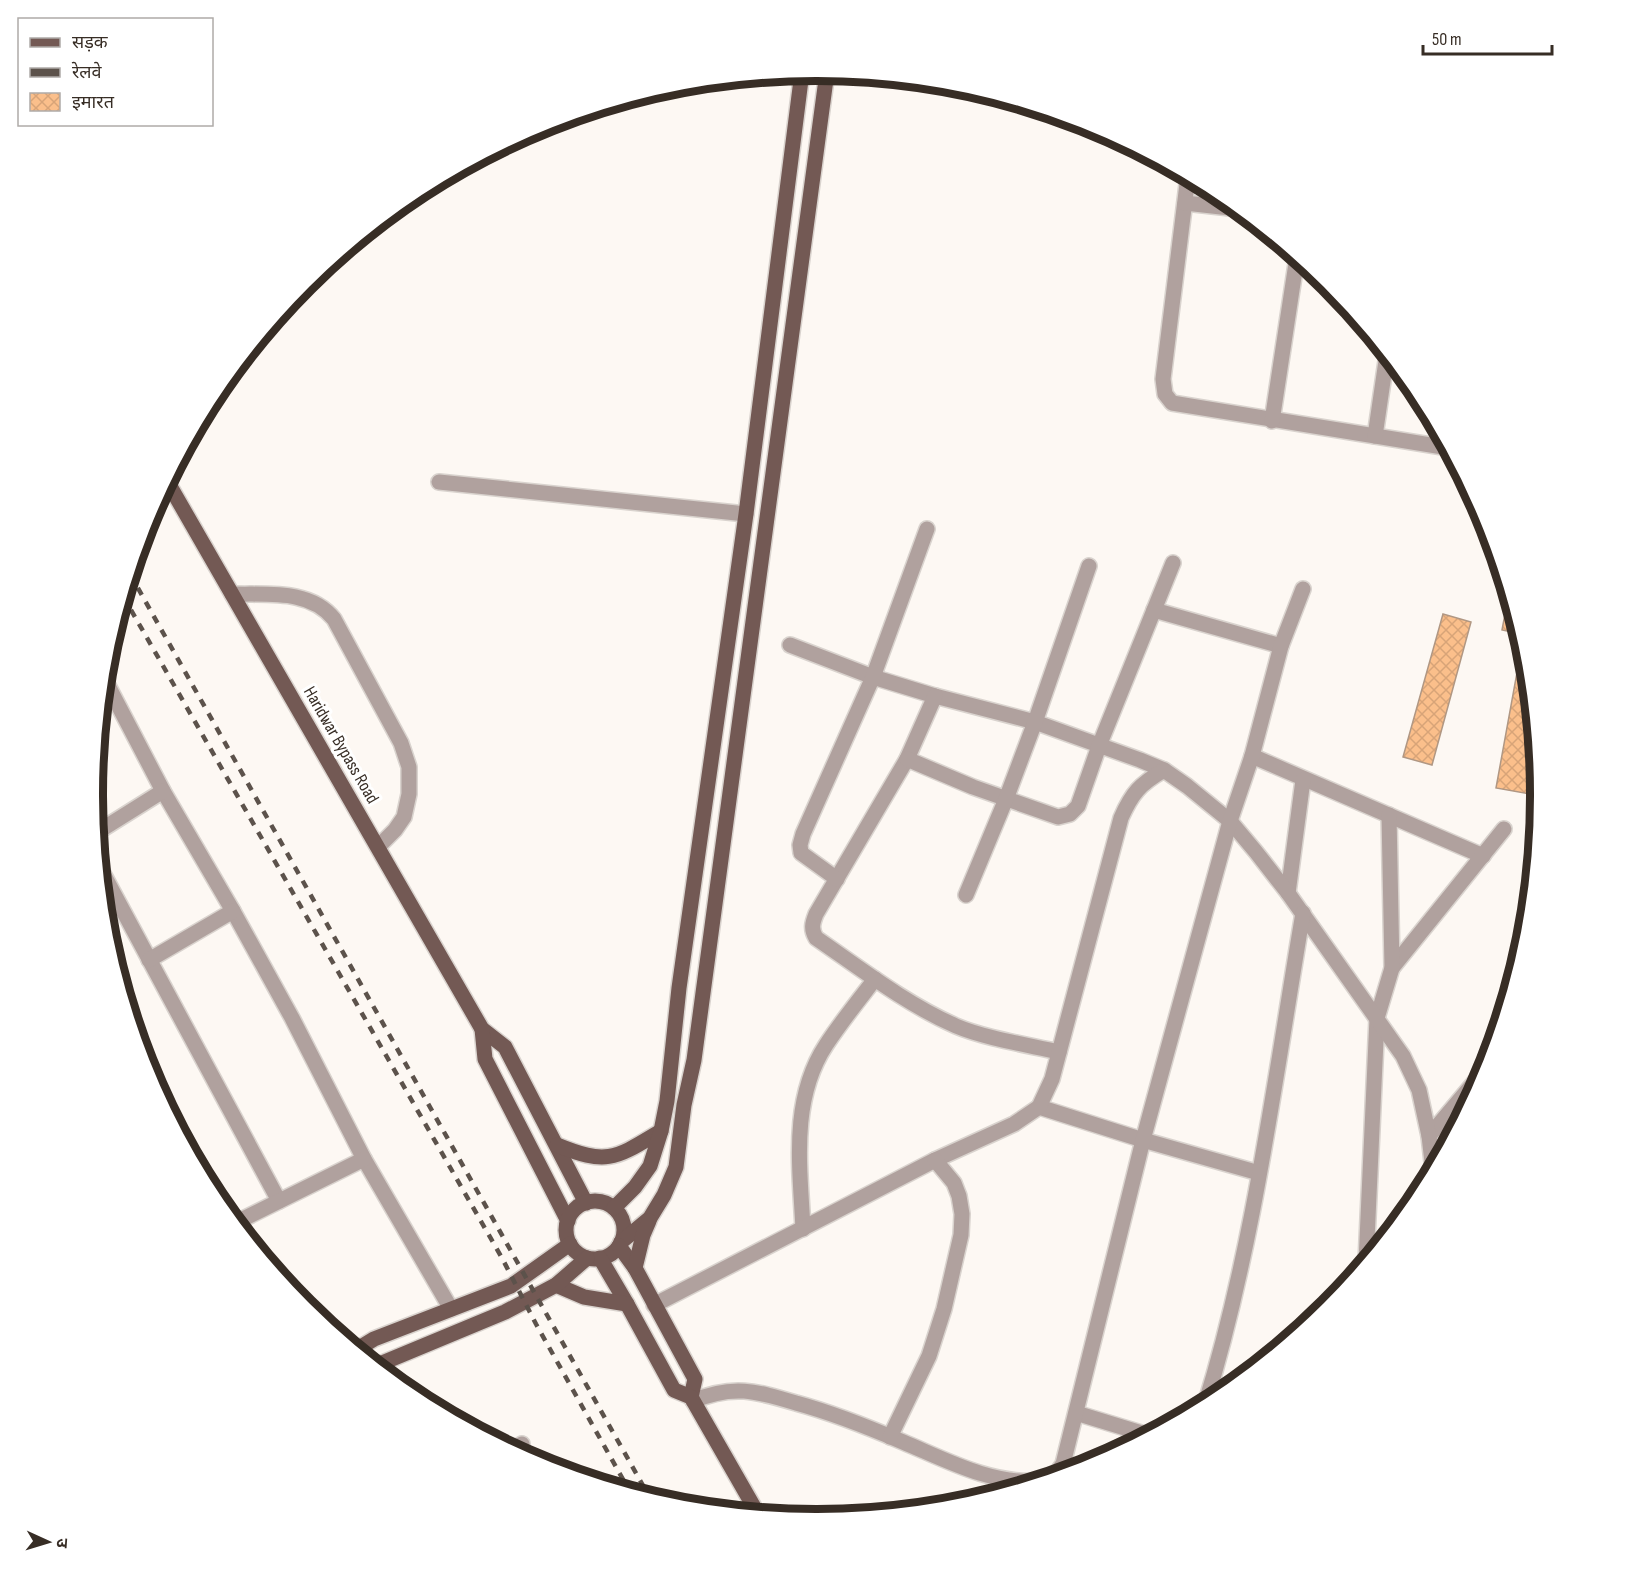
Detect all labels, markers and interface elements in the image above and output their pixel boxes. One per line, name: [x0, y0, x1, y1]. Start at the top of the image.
legend: [18, 18, 213, 126]
scale bar: [1423, 18, 1552, 56]
text: 50 m: [1432, 29, 1462, 50]
text: सड़क: [72, 32, 109, 53]
text: रेलवे: [71, 61, 103, 83]
text: इमारत: [72, 92, 115, 113]
street label: Haridwar Bypass Road: [299, 683, 383, 807]
north arrow: [18, 1512, 78, 1572]
text: उ: [52, 1538, 71, 1549]

